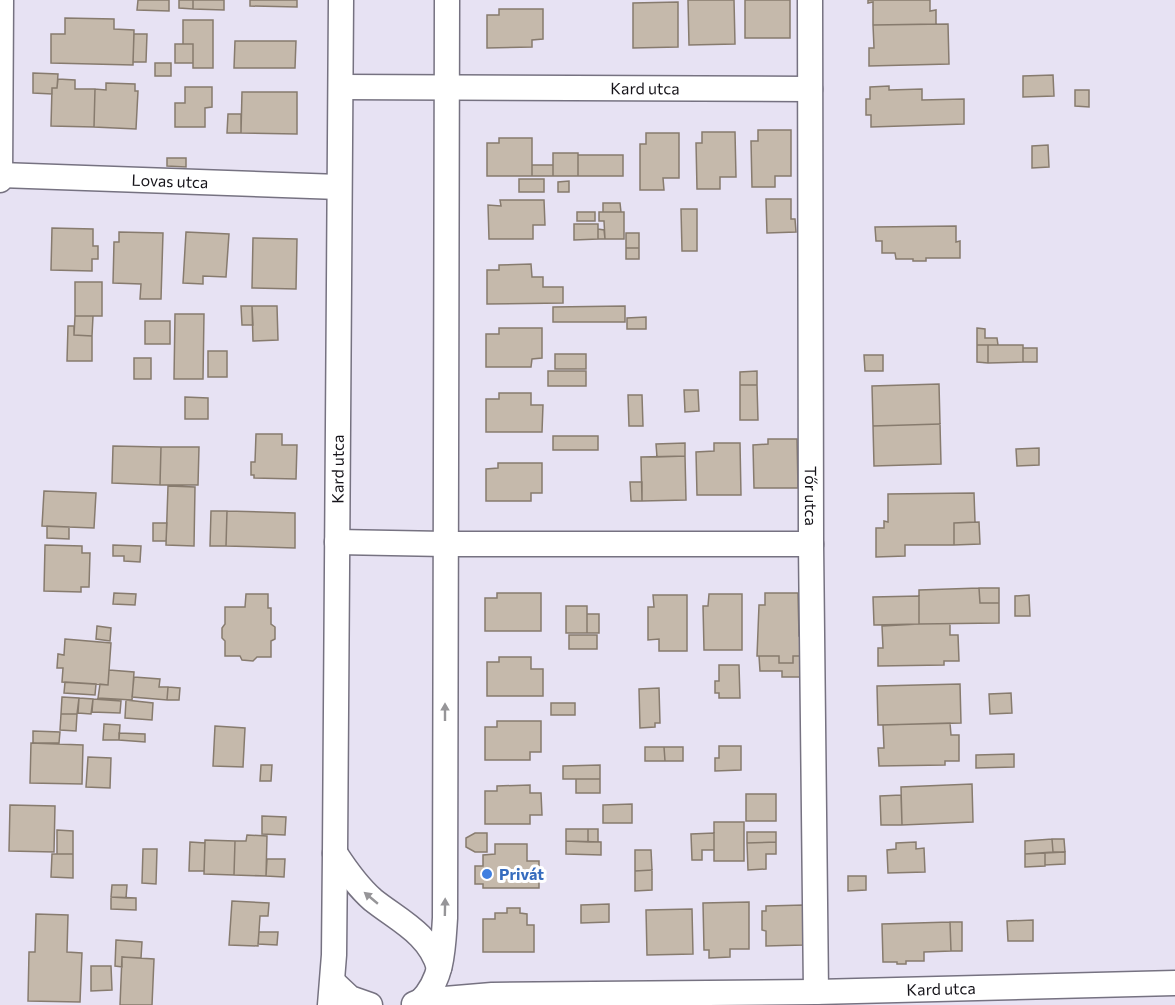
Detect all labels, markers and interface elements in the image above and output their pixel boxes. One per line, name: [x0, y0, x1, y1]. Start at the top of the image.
street label: Kard utca: [610, 78, 680, 97]
street label: Lovas utca: [131, 170, 209, 191]
street label: Kard utca: [327, 434, 347, 504]
street label: Tőr utca: [802, 466, 821, 526]
one-way arrow: [440, 702, 450, 721]
place label: Privát: [499, 864, 544, 883]
marker: Privát: [480, 867, 494, 881]
one-way arrow: [363, 891, 379, 904]
one-way arrow: [441, 897, 450, 916]
street label: Kard utca: [906, 978, 976, 999]

